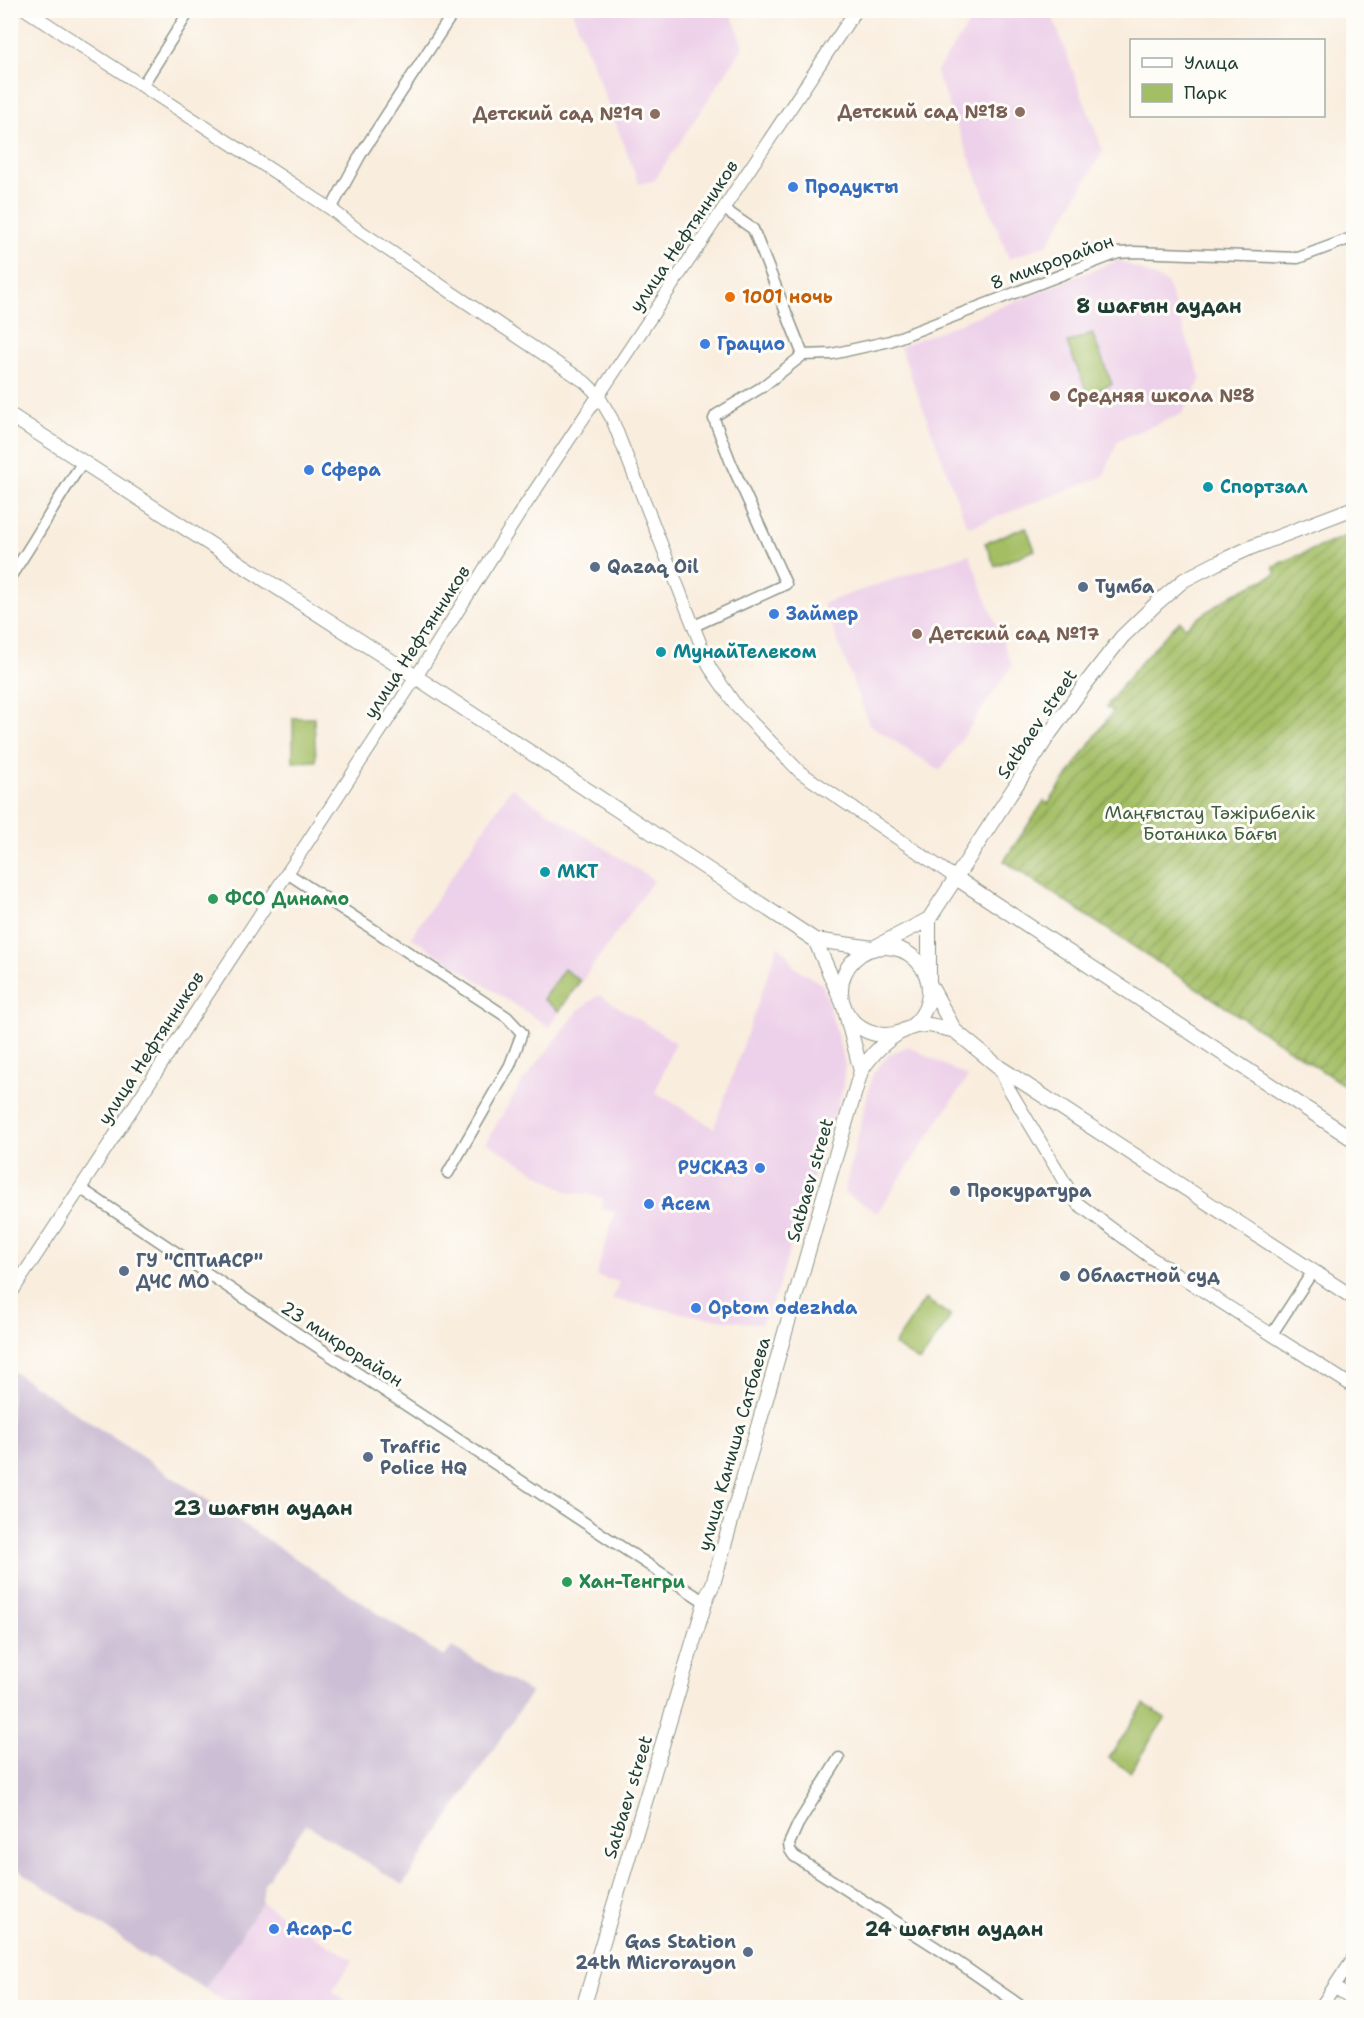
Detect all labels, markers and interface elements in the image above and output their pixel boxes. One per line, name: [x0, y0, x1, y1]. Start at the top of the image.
legend: [1130, 39, 1325, 117]
text: Улица: [1184, 51, 1238, 75]
text: Парк: [1184, 81, 1227, 105]
place label: Детский сад №18: [837, 100, 1008, 124]
place label: Детский сад №19: [473, 102, 643, 126]
marker: Детский сад №18: [1013, 105, 1027, 119]
marker: Детский сад №19: [648, 107, 662, 121]
street label: улица Нефтянников: [624, 155, 744, 317]
place label: Продукты: [805, 175, 899, 199]
marker: Продукты: [786, 180, 800, 194]
street label: 8 микрорайон: [987, 229, 1117, 295]
place label: 1001 ночь: [742, 285, 833, 309]
marker: 1001 ночь: [723, 290, 737, 304]
district label: 8 шағын аудан: [1076, 293, 1242, 319]
place label: Грацио: [717, 332, 785, 356]
marker: Грацио: [698, 337, 712, 351]
place label: Средняя школа №8: [1067, 384, 1255, 408]
marker: Средняя школа №8: [1048, 389, 1062, 403]
place label: Сфера: [321, 458, 382, 482]
marker: Сфера: [302, 463, 316, 477]
place label: Спортзал: [1220, 475, 1308, 499]
marker: Спортзал: [1201, 480, 1215, 494]
place label: Qazaq Oil: [607, 555, 699, 579]
marker: Qazaq Oil: [588, 560, 602, 574]
street label: улица Нефтянников: [358, 561, 476, 723]
place label: Тумба: [1095, 575, 1155, 599]
marker: Тумба: [1076, 580, 1090, 594]
place label: Займер: [786, 602, 859, 626]
marker: Займер: [767, 607, 781, 621]
place label: Детский сад №17: [929, 622, 1100, 646]
marker: Детский сад №17: [910, 627, 924, 641]
place label: МунайТелеком: [673, 640, 816, 664]
marker: МунайТелеком: [654, 645, 668, 659]
street label: Satbaev street: [991, 664, 1083, 784]
park label: Маңғыстау Тәжірибелік Ботаника Бағы: [1105, 801, 1316, 846]
place label: МКТ: [557, 860, 599, 884]
marker: МКТ: [538, 865, 552, 879]
place label: ФСО Динамо: [225, 887, 349, 911]
marker: ФСО Динамо: [206, 892, 220, 906]
street label: улица Нефтянников: [92, 967, 210, 1129]
street label: Satbaev street: [781, 1115, 839, 1245]
place label: РУСКАЗ: [678, 1156, 748, 1180]
marker: РУСКАЗ: [753, 1161, 767, 1175]
place label: Прокуратура: [967, 1179, 1092, 1203]
marker: Прокуратура: [948, 1184, 962, 1198]
place label: Асем: [661, 1192, 710, 1216]
marker: Асем: [642, 1197, 656, 1211]
place label: ГУ "СПТиАСР" ДЧС МО: [136, 1249, 263, 1294]
marker: ГУ "СПТиАСР" ДЧС МО: [117, 1264, 131, 1278]
place label: Областной суд: [1077, 1264, 1220, 1288]
marker: Областной суд: [1058, 1269, 1072, 1283]
street label: 23 микрорайон: [276, 1296, 408, 1392]
place label: Optom odezhda: [708, 1296, 858, 1320]
marker: Optom odezhda: [689, 1301, 703, 1315]
street label: улица Каниша Сатбаева: [692, 1334, 776, 1554]
place label: Traffic Police HQ: [380, 1435, 467, 1480]
marker: Traffic Police HQ: [361, 1450, 375, 1464]
district label: 23 шағын аудан: [173, 1495, 353, 1521]
place label: Хан-Тенгри: [579, 1570, 685, 1594]
marker: Хан-Тенгри: [560, 1575, 574, 1589]
street label: Satbaev street: [598, 1732, 658, 1862]
district label: 24 шағын аудан: [865, 1916, 1043, 1942]
place label: Асар-С: [286, 1917, 352, 1941]
marker: Асар-С: [267, 1922, 281, 1936]
place label: Gas Station 24th Microrayon: [575, 1930, 736, 1975]
marker: Gas Station 24th Microrayon: [741, 1945, 755, 1959]

